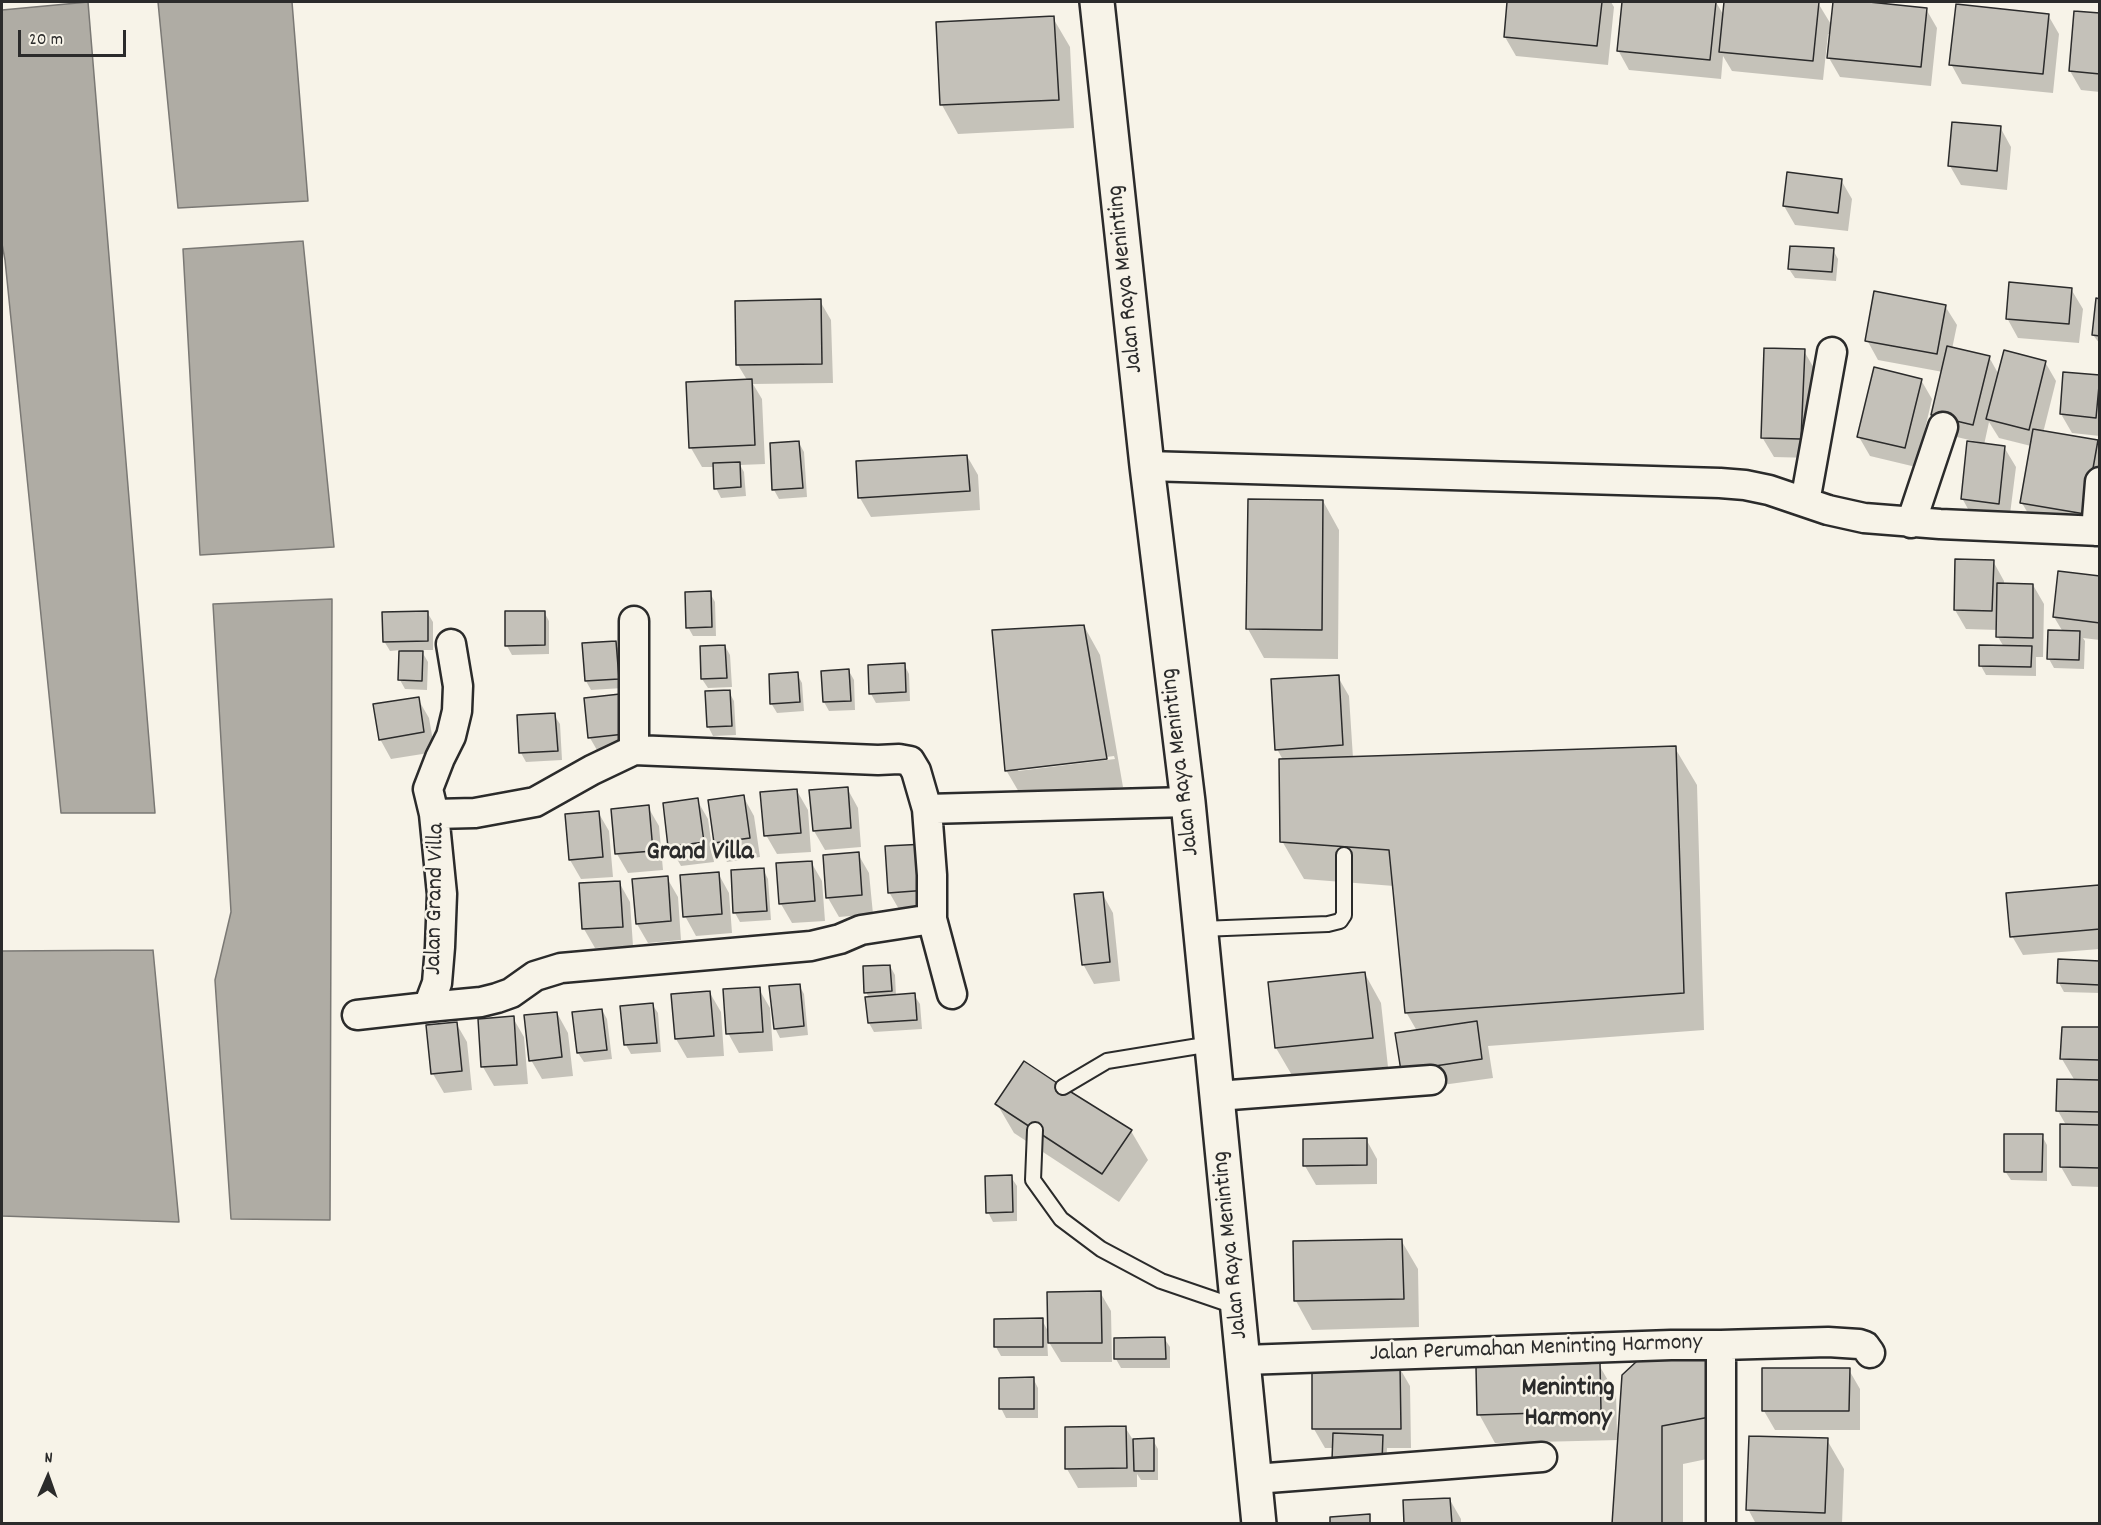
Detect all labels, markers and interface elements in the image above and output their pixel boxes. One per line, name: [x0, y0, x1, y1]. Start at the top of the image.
scale bar: [21, 18, 129, 56]
text: 20 m: [29, 28, 63, 53]
street label: Jalan Raya Meninting: [1103, 184, 1151, 374]
street label: Jalan Raya Meninting: [1156, 666, 1208, 858]
street label: Jalan Grand Villa: [421, 823, 453, 975]
district label: Grand Villa: [647, 838, 753, 870]
street label: Jalan Raya Meninting: [1208, 1150, 1256, 1340]
street label: Jalan Perumahan Meninting Harmony: [1369, 1330, 1703, 1370]
district label: Meninting Harmony: [1521, 1374, 1615, 1436]
north arrow: [18, 1447, 78, 1507]
text: N: [44, 1447, 53, 1470]

